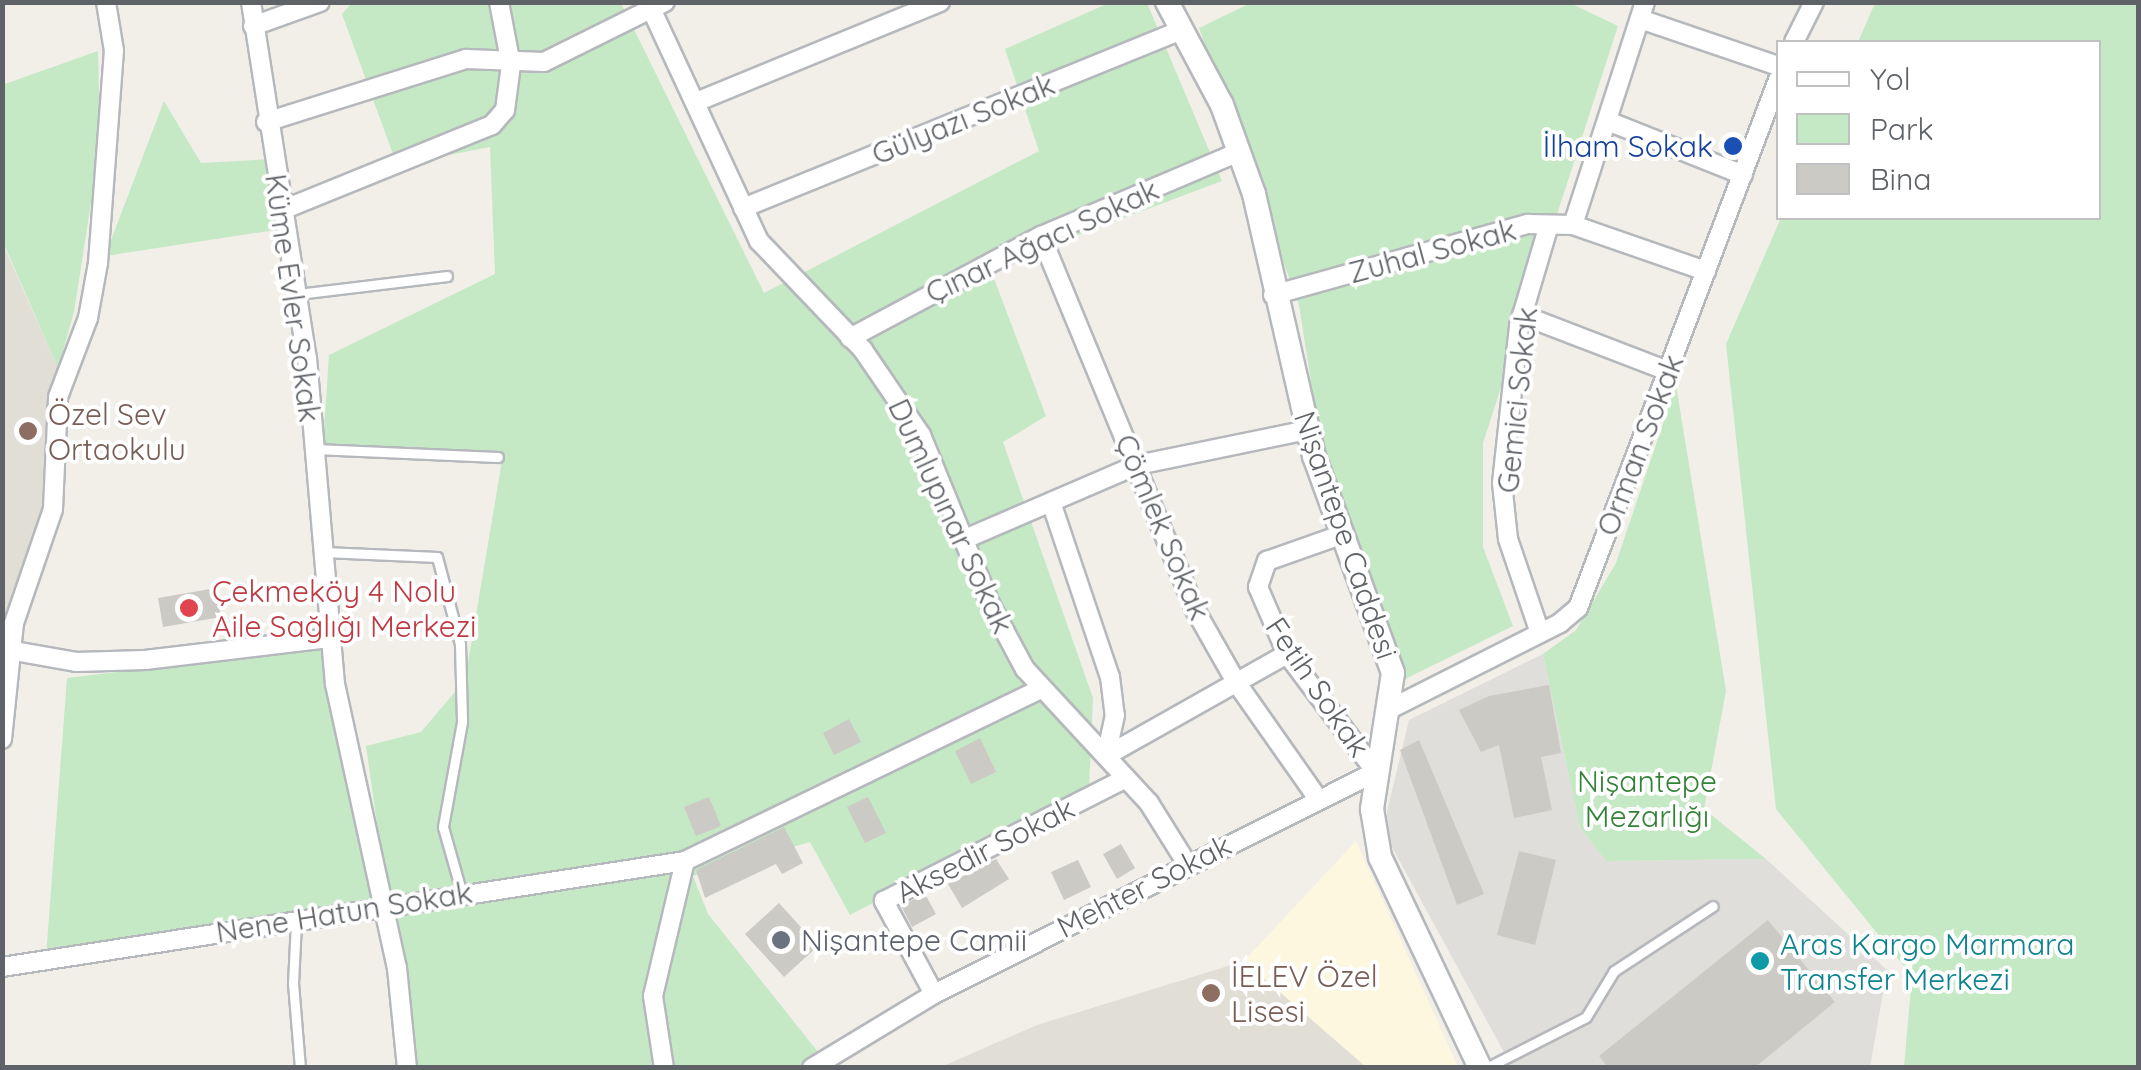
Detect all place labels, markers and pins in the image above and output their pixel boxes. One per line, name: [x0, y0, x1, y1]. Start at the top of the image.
place label: İlham Sokak: [1543, 128, 1713, 164]
marker: İlham Sokak: [1722, 135, 1744, 157]
place label: Özel Sev Ortaokulu: [48, 396, 186, 466]
marker: Özel Sev Ortaokulu: [17, 420, 39, 442]
place label: Çekmeköy 4 Nolu Aile Sağlığı Merkezi: [212, 573, 476, 644]
marker: Çekmeköy 4 Nolu Aile Sağlığı Merkezi: [176, 595, 202, 621]
place label: Nişantepe Camii: [801, 922, 1027, 958]
place label: Aras Kargo Marmara Transfer Merkezi: [1780, 926, 2074, 996]
marker: Nişantepe Camii: [770, 929, 792, 951]
marker: Aras Kargo Marmara Transfer Merkezi: [1749, 950, 1771, 972]
place label: İELEV Özel Lisesi: [1231, 958, 1378, 1028]
marker: İELEV Özel Lisesi: [1200, 982, 1222, 1004]

